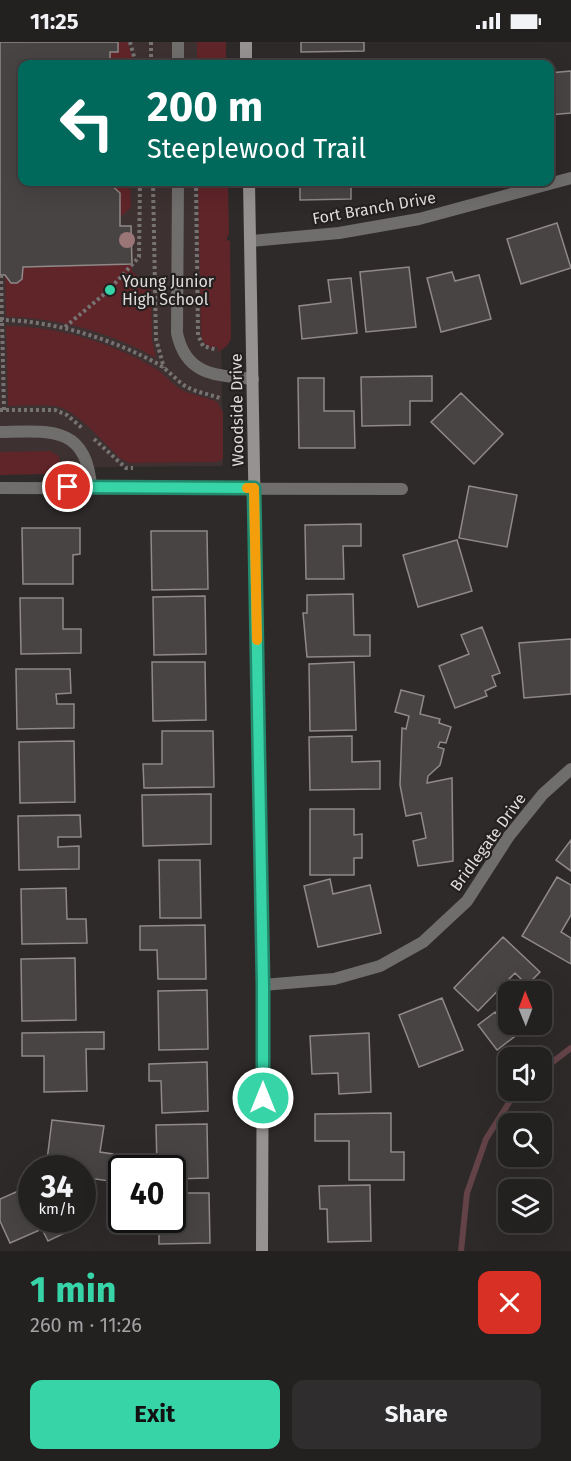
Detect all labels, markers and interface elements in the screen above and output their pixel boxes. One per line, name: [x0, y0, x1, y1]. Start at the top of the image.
text: 11:25: [30, 8, 78, 35]
text: 200 m: [147, 82, 263, 132]
icon: left: [48, 84, 126, 162]
text: Steeplewood Trail: [147, 133, 366, 165]
street label: Fort Branch Drive: [311, 188, 437, 228]
place label: Young Junior High School: [122, 272, 215, 309]
marker: Young Junior High School: [103, 283, 117, 297]
street label: Woodside Drive: [227, 353, 247, 467]
pin: [42, 461, 93, 512]
icon: arrive: [51, 470, 84, 503]
street label: Bridlegate Drive: [446, 789, 530, 895]
north arrow: [498, 981, 552, 1035]
map controls: [498, 981, 552, 1233]
button: sound: [498, 1047, 552, 1101]
position arrow: [231, 1066, 295, 1130]
button: search: [498, 1113, 552, 1167]
speed limit sign: 40: [108, 1155, 186, 1233]
text: 34: [41, 1169, 73, 1205]
button: layers: [498, 1179, 552, 1233]
text: km/h: [38, 1200, 76, 1218]
text: 1 min: [30, 1268, 117, 1312]
button: close: [478, 1271, 541, 1334]
text: 260 m · 11:26: [30, 1313, 142, 1337]
button: Exit: [30, 1380, 280, 1449]
button: Share: [292, 1380, 541, 1449]

